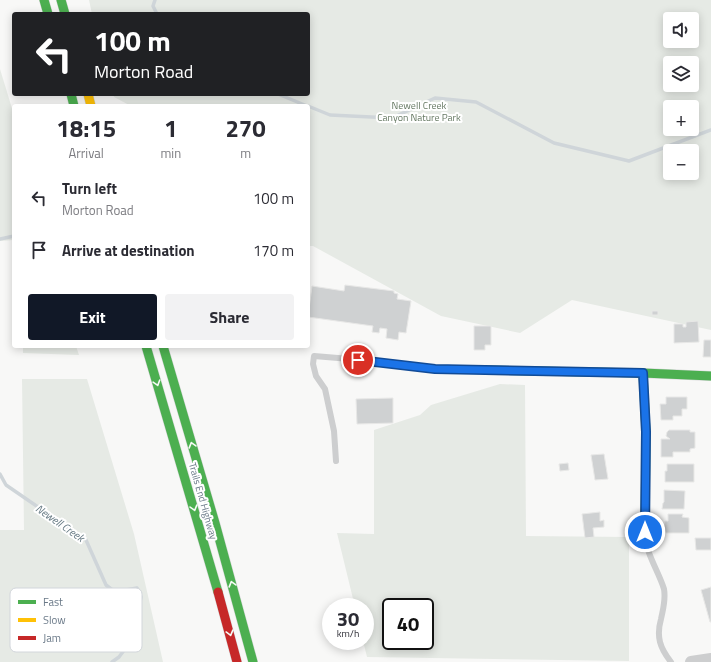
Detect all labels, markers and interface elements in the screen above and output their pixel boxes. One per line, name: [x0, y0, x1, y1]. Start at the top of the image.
map controls: [663, 12, 699, 180]
button: sound: [663, 12, 699, 48]
text: 100 m: [94, 19, 171, 62]
icon: left: [28, 28, 80, 80]
button: layers: [663, 56, 699, 92]
text: Morton Road: [94, 58, 193, 85]
park label: Newell Creek Canyon Nature Park: [377, 98, 461, 125]
button: +: [663, 100, 699, 136]
text: 18:15: [56, 110, 116, 146]
text: 1: [164, 110, 178, 146]
text: 270: [225, 110, 266, 146]
text: Arrival: [69, 143, 104, 163]
text: min: [160, 143, 181, 163]
text: m: [240, 143, 251, 163]
button: −: [663, 144, 699, 180]
text: Turn left: [62, 177, 117, 200]
icon: left: [28, 187, 50, 209]
text: 100 m: [253, 187, 294, 210]
text: Morton Road: [62, 200, 134, 220]
icon: arrive: [28, 239, 50, 261]
text: Arrive at destination: [62, 239, 195, 262]
text: 170 m: [253, 239, 294, 262]
button: Exit: [28, 294, 157, 340]
button: Share: [165, 294, 294, 340]
pin: [341, 343, 375, 377]
icon: arrive: [347, 349, 369, 371]
one-way arrow: [152, 380, 161, 387]
one-way arrow: [188, 442, 197, 449]
street label: Trails End Highway: [185, 461, 221, 541]
water label: Newell Creek: [32, 500, 88, 546]
one-way arrow: [189, 504, 198, 511]
position arrow: [624, 511, 666, 553]
one-way arrow: [228, 580, 237, 587]
legend: [10, 588, 142, 652]
text: Fast: [43, 594, 63, 610]
speed limit sign: 40: [382, 598, 434, 650]
text: 30: [337, 603, 359, 634]
text: Slow: [43, 612, 66, 628]
text: km/h: [337, 626, 359, 641]
text: Jam: [43, 630, 61, 646]
one-way arrow: [225, 630, 233, 636]

